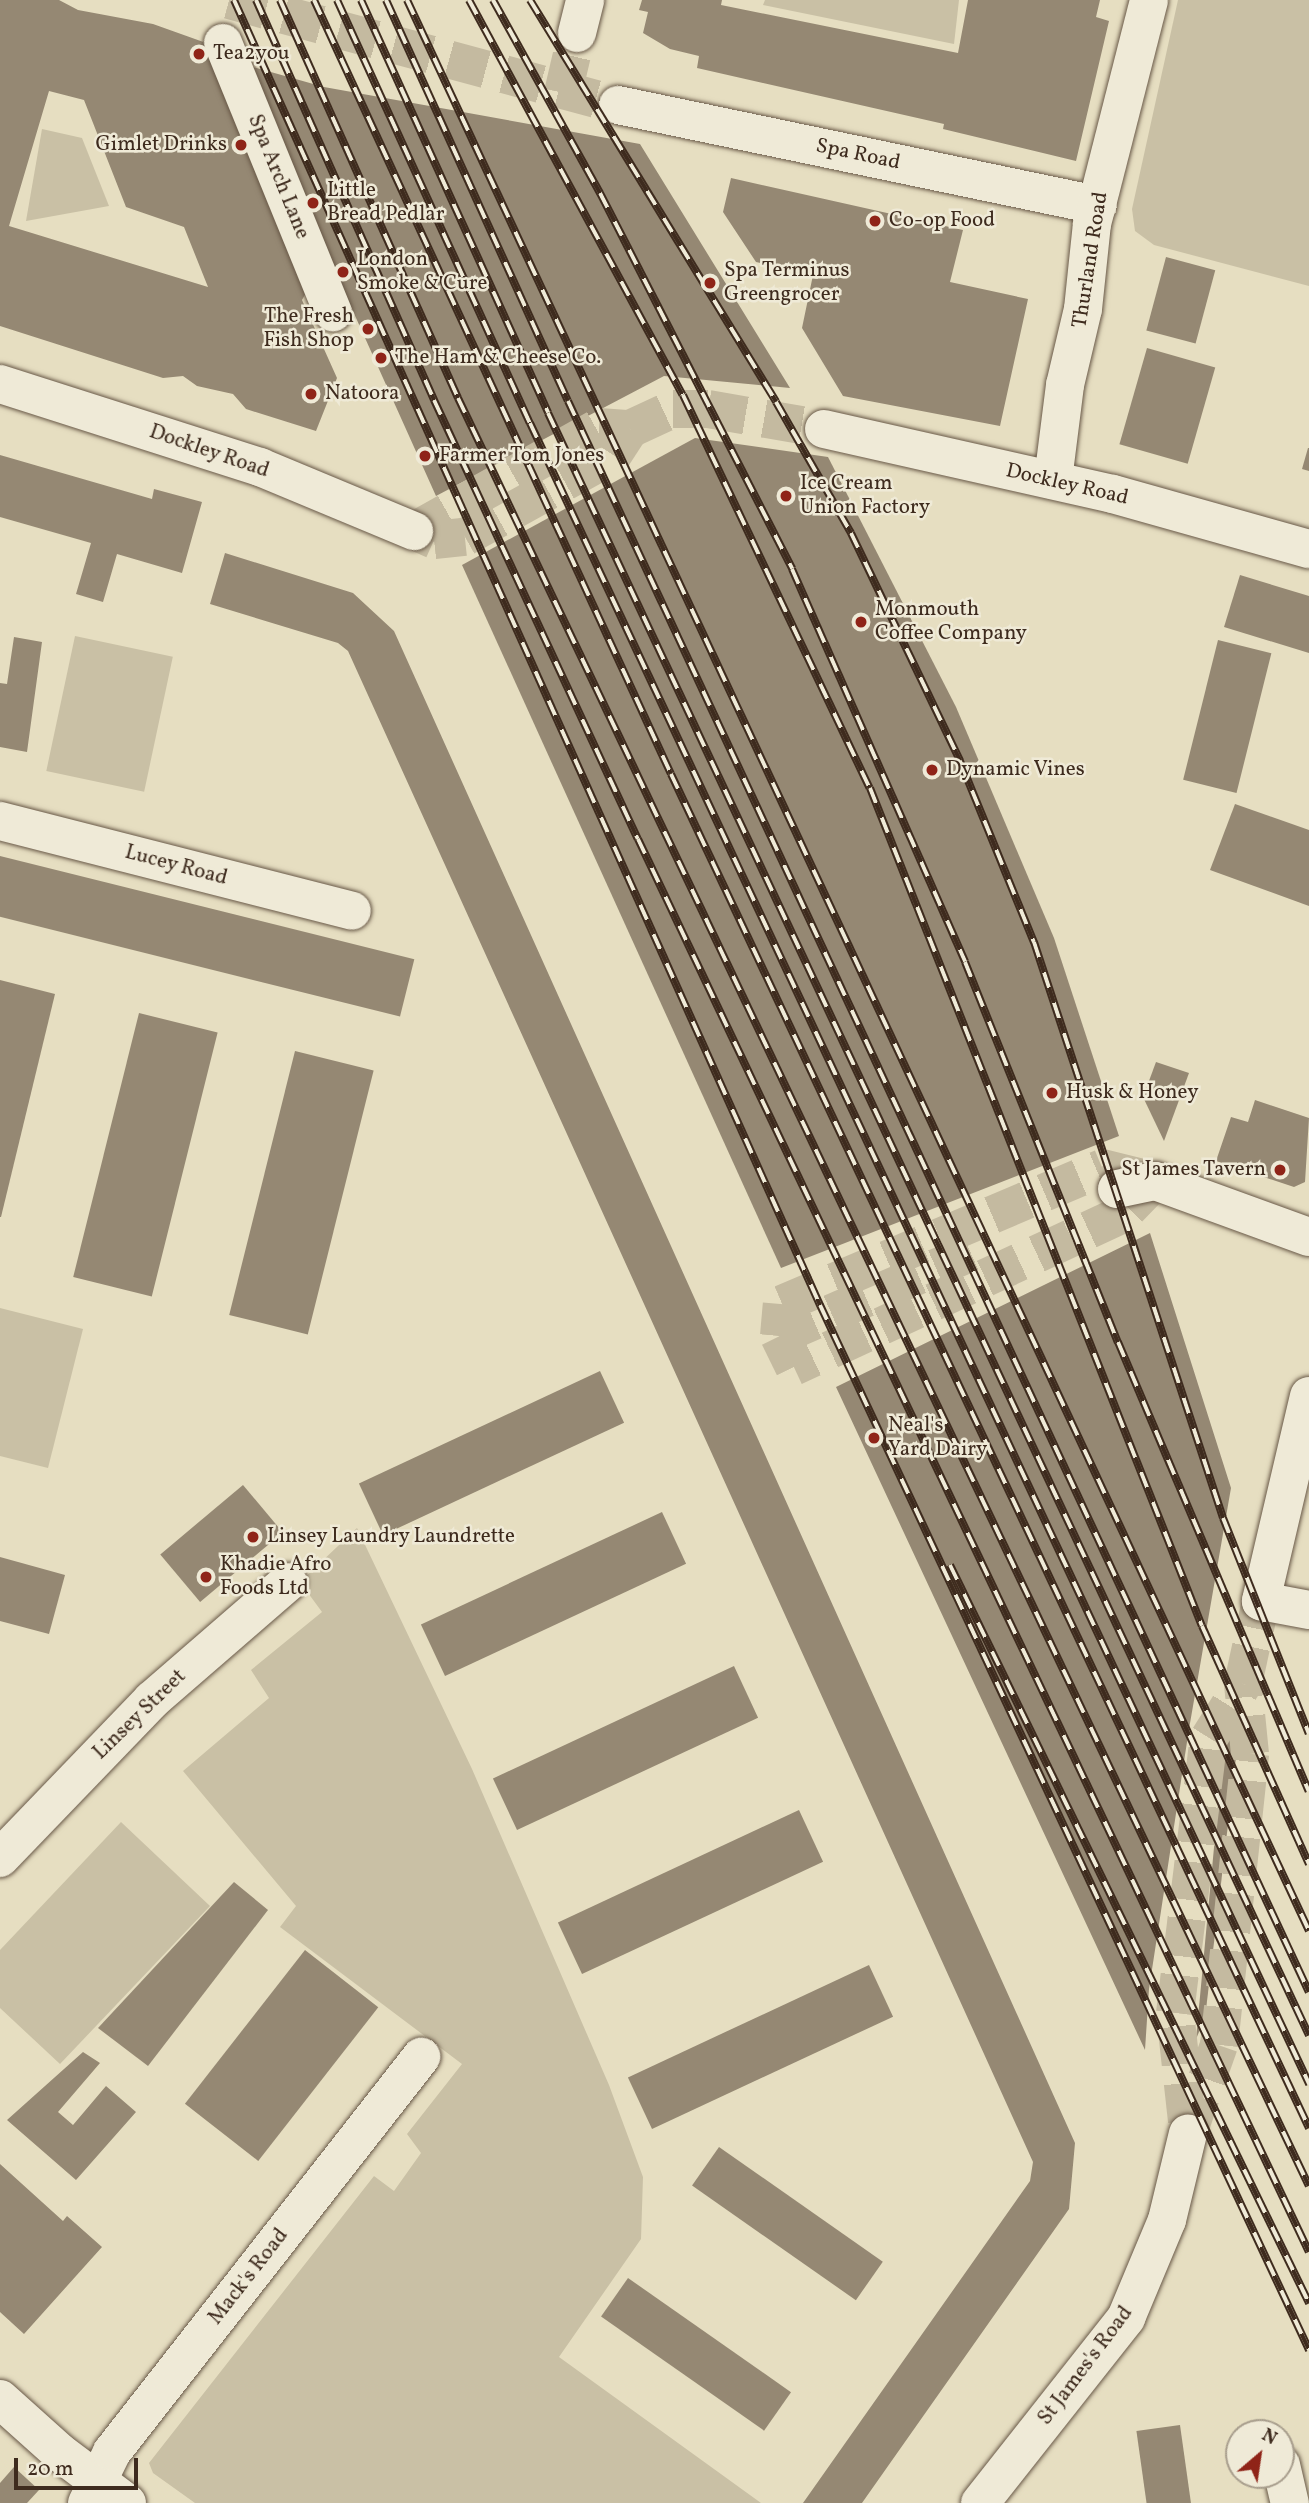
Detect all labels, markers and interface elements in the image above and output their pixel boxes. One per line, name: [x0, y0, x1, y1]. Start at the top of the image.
place label: Tea2you: [213, 41, 290, 67]
marker: Tea2you: [191, 46, 207, 62]
street label: Spa Arch Lane: [242, 111, 314, 243]
place label: Gimlet Drinks: [96, 132, 227, 158]
street label: Spa Road: [813, 134, 903, 176]
marker: Gimlet Drinks: [233, 137, 249, 153]
place label: Little Bread Pedlar: [327, 178, 444, 228]
street label: Thurland Road: [1068, 190, 1114, 330]
marker: Little Bread Pedlar: [305, 195, 321, 211]
place label: Co-op Food: [889, 208, 995, 234]
marker: Co-op Food: [867, 213, 883, 229]
place label: London Smoke & Cure: [357, 247, 488, 297]
place label: Spa Terminus Greengrocer: [724, 258, 850, 308]
marker: London Smoke & Cure: [335, 264, 351, 280]
marker: Spa Terminus Greengrocer: [702, 275, 718, 291]
place label: The Fresh Fish Shop: [264, 304, 354, 354]
marker: The Fresh Fish Shop: [360, 321, 376, 337]
place label: The Ham & Cheese Co.: [395, 345, 601, 371]
marker: The Ham & Cheese Co.: [373, 350, 389, 366]
place label: Natoora: [325, 381, 399, 407]
marker: Natoora: [303, 386, 319, 402]
street label: Dockley Road: [145, 420, 273, 484]
place label: Farmer Tom Jones: [439, 443, 605, 469]
marker: Farmer Tom Jones: [417, 448, 433, 464]
street label: Dockley Road: [1003, 459, 1131, 511]
place label: Ice Cream Union Factory: [800, 471, 930, 521]
marker: Ice Cream Union Factory: [778, 488, 794, 504]
place label: Monmouth Coffee Company: [875, 597, 1027, 647]
marker: Monmouth Coffee Company: [853, 614, 869, 630]
place label: Dynamic Vines: [946, 757, 1085, 783]
marker: Dynamic Vines: [924, 762, 940, 778]
street label: Lucey Road: [122, 840, 230, 892]
place label: Husk & Honey: [1066, 1080, 1199, 1106]
marker: Husk & Honey: [1044, 1085, 1060, 1101]
place label: St James Tavern: [1121, 1157, 1266, 1183]
marker: St James Tavern: [1272, 1162, 1288, 1178]
place label: Neal's Yard Dairy: [888, 1413, 987, 1463]
marker: Neal's Yard Dairy: [866, 1430, 882, 1446]
place label: Linsey Laundry Laundrette: [267, 1524, 516, 1550]
marker: Linsey Laundry Laundrette: [245, 1529, 261, 1545]
place label: Khadie Afro Foods Ltd: [220, 1552, 331, 1602]
marker: Khadie Afro Foods Ltd: [198, 1569, 214, 1585]
street label: Linsey Street: [88, 1664, 192, 1766]
street label: Mack's Road: [204, 2224, 294, 2330]
street label: St James's Road: [1033, 2302, 1139, 2430]
north arrow: [1225, 2419, 1295, 2489]
text: N: [1257, 2423, 1282, 2452]
scale bar: [18, 2444, 142, 2488]
text: 20 m: [27, 2455, 73, 2484]

